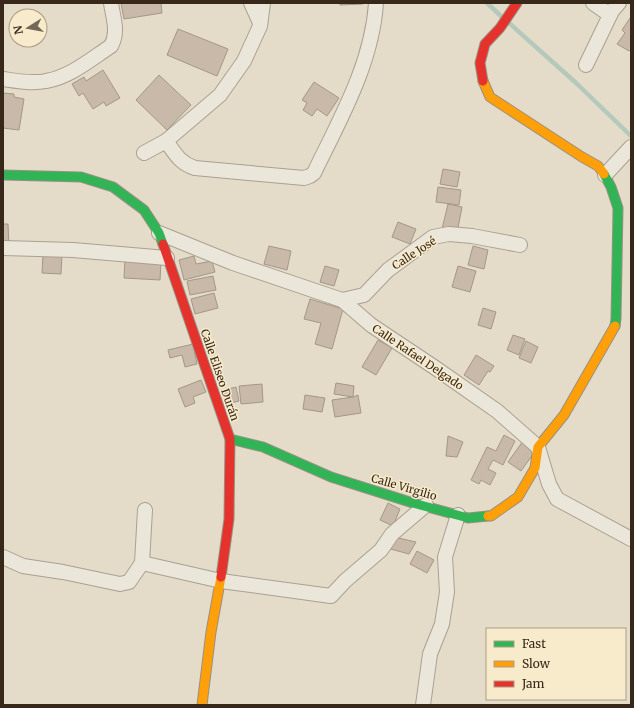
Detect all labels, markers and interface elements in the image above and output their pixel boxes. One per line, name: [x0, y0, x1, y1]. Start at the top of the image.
north arrow: [8, 8, 48, 48]
text: N: [10, 24, 26, 36]
street label: Calle José: [389, 233, 439, 272]
street label: Calle Rafael Delgado: [370, 321, 467, 393]
street label: Calle Eliseo Durán: [198, 327, 242, 423]
street label: Calle Virgilio: [370, 471, 439, 503]
legend: [486, 628, 626, 700]
text: Fast: [522, 636, 546, 651]
text: Slow: [522, 656, 551, 671]
text: Jam: [521, 676, 545, 691]

